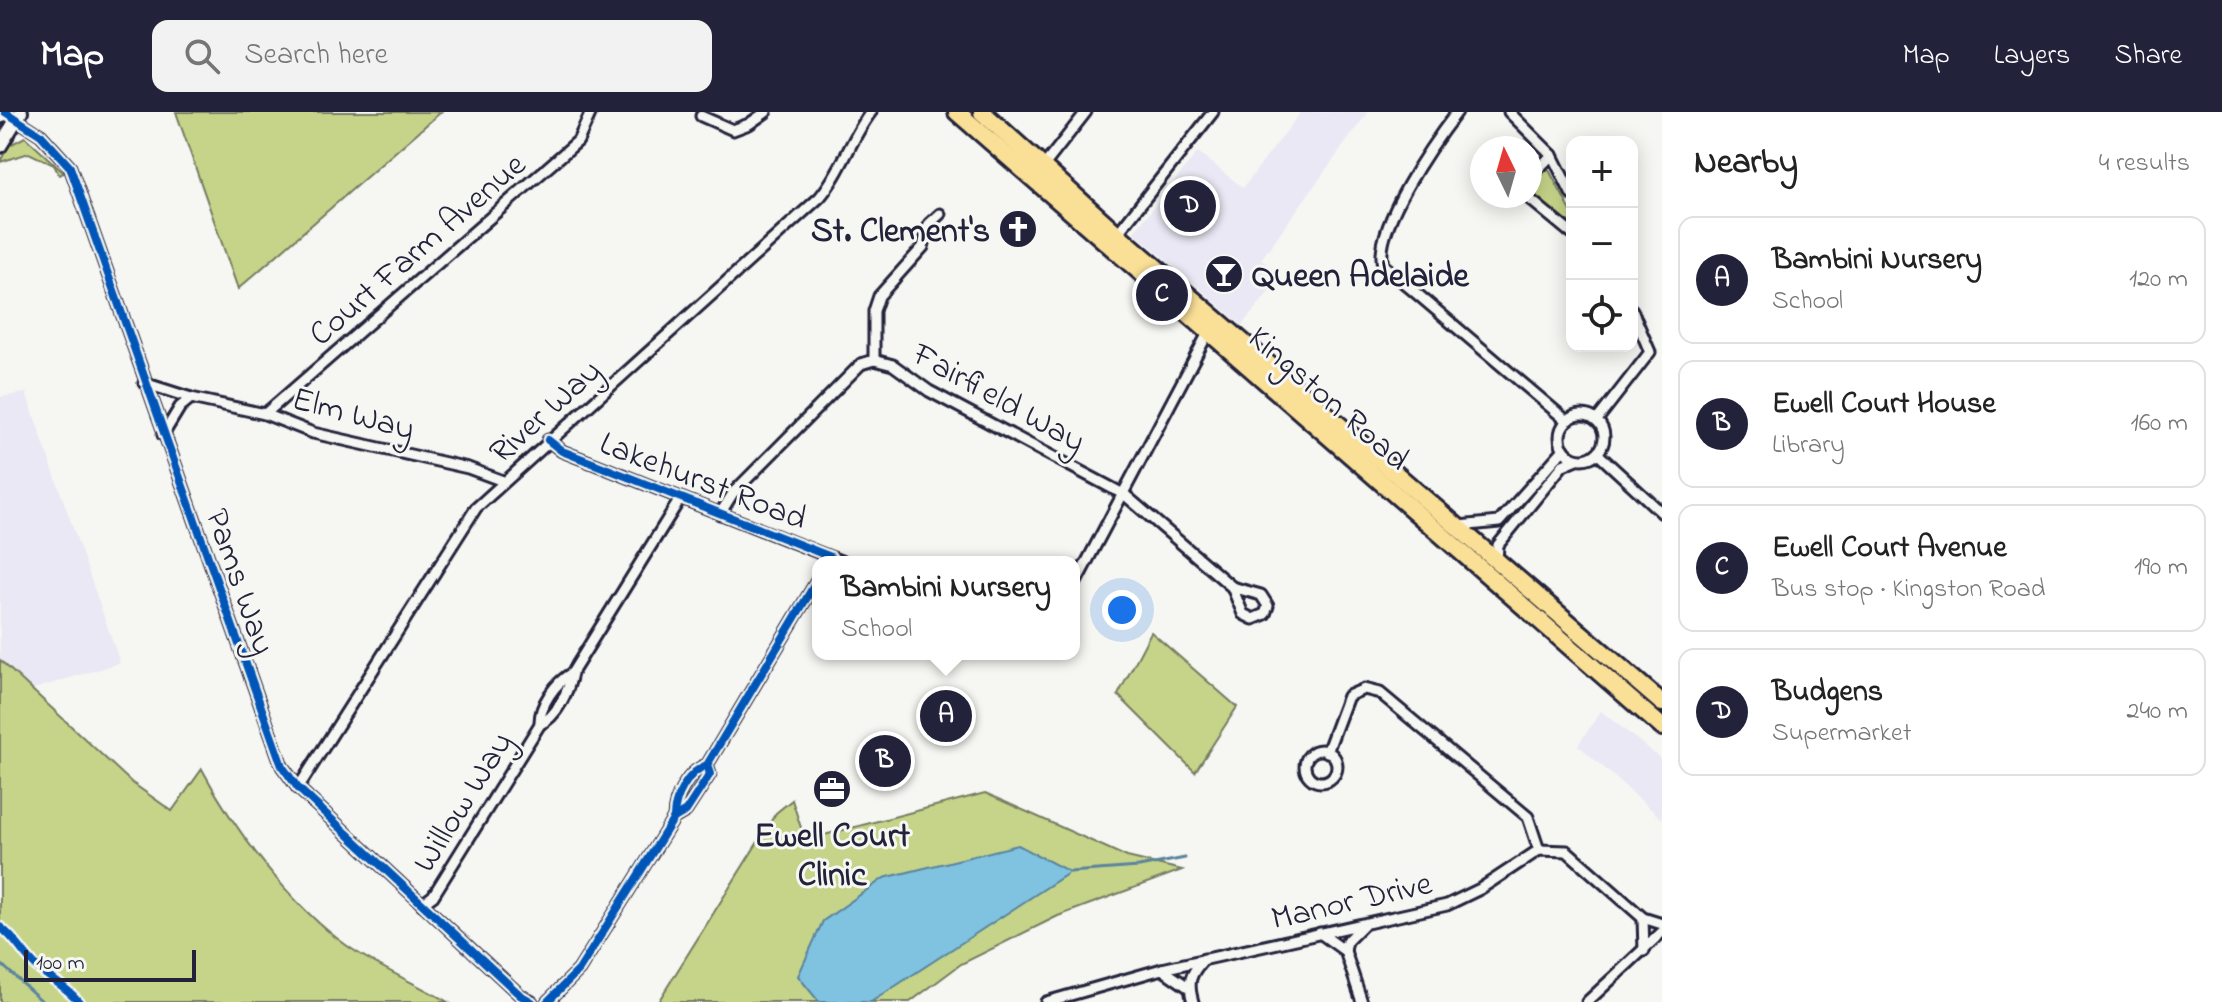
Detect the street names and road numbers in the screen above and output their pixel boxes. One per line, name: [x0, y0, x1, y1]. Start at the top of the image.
street label: Court Farm Avenue: [299, 142, 539, 360]
street label: Kingston Road: [1235, 315, 1419, 485]
street label: Fairfield Way: [901, 331, 1094, 468]
street label: River Way: [479, 349, 614, 477]
street label: Elm Way: [286, 376, 420, 456]
street label: Lakehurst Road: [592, 420, 813, 545]
street label: Pams Way: [190, 502, 287, 662]
street label: Willow Way: [401, 723, 527, 883]
street label: Manor Drive: [1267, 860, 1438, 946]

